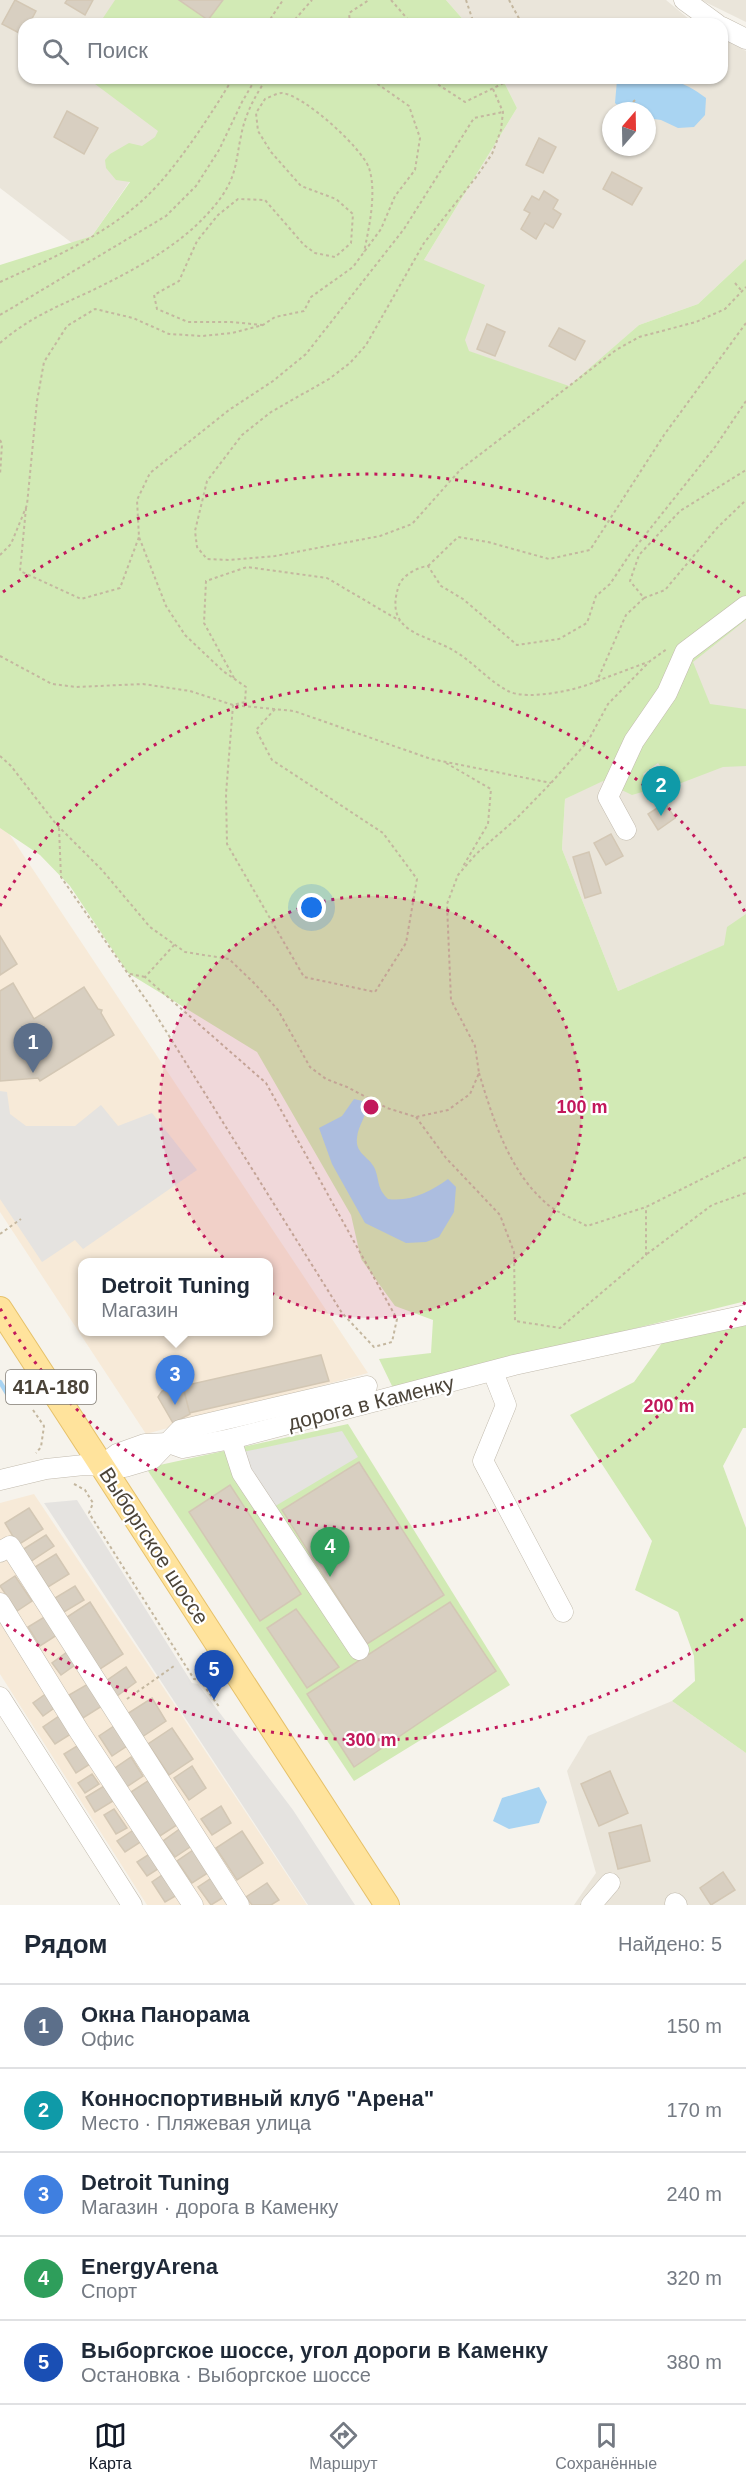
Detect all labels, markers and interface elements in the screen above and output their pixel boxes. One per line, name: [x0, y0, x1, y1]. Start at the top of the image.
search box: [18, 18, 728, 84]
icon: search: [39, 35, 72, 68]
text: Поиск: [87, 38, 148, 63]
north arrow: [602, 102, 656, 156]
pin: 2: [642, 766, 680, 816]
your location: [297, 893, 326, 922]
pin: 1: [14, 1024, 52, 1073]
centre of rings: [361, 1097, 381, 1117]
text: 100 m: [556, 1097, 608, 1117]
popup: [78, 1258, 273, 1336]
text: Detroit Tuning: [101, 1273, 250, 1298]
text: Магазин: [101, 1299, 178, 1321]
pin: 3: [156, 1356, 195, 1405]
road number: 41А-180: [6, 1370, 96, 1404]
street label: дорога в Каменку: [285, 1371, 457, 1434]
text: 200 m: [643, 1396, 695, 1416]
street label: Выборгское шоссе: [95, 1463, 214, 1628]
pin: 4: [310, 1528, 350, 1577]
pin: 5: [194, 1650, 234, 1700]
text: 300 m: [345, 1730, 397, 1750]
text: Рядом: [24, 1929, 107, 1959]
text: Найдено: 5: [618, 1933, 722, 1955]
text: Окна Панорама: [81, 2002, 249, 2027]
text: 1: [38, 2015, 49, 2037]
text: 150 m: [666, 2015, 722, 2037]
text: Офис: [81, 2028, 134, 2050]
text: Конноспортивный клуб "Арена": [81, 2086, 434, 2111]
text: 2: [38, 2099, 49, 2121]
text: 170 m: [666, 2099, 722, 2121]
text: Место · Пляжевая улица: [81, 2112, 311, 2134]
text: Detroit Tuning: [81, 2170, 230, 2195]
text: 3: [38, 2183, 49, 2205]
text: 240 m: [666, 2183, 722, 2205]
text: Магазин · дорога в Каменку: [81, 2196, 338, 2218]
text: EnergyArena: [81, 2254, 218, 2279]
text: 4: [38, 2267, 49, 2289]
text: 320 m: [666, 2267, 722, 2289]
text: Спорт: [81, 2280, 137, 2302]
text: Выборгское шоссе, угол дороги в Каменку: [81, 2338, 548, 2363]
text: 5: [38, 2351, 49, 2373]
text: 380 m: [666, 2351, 722, 2373]
text: Остановка · Выборгское шоссе: [81, 2364, 371, 2386]
tab: Карта: [89, 2419, 132, 2473]
tab: Маршрут: [309, 2419, 378, 2473]
tab: Сохранённые: [555, 2419, 657, 2473]

